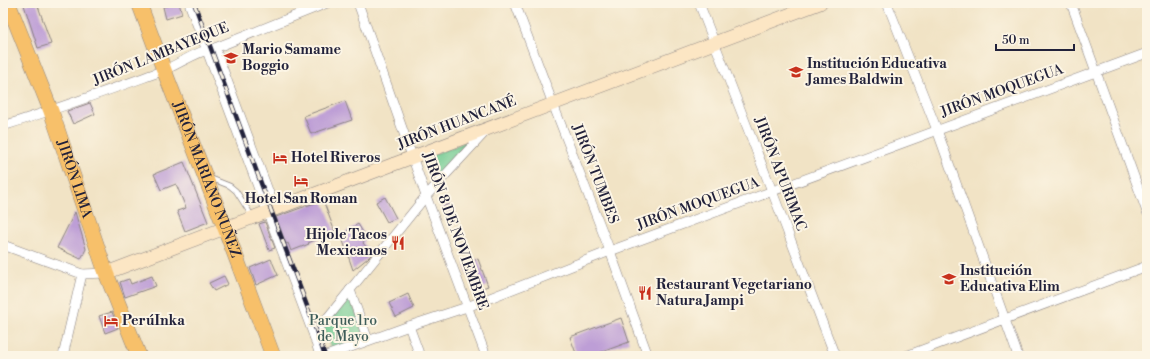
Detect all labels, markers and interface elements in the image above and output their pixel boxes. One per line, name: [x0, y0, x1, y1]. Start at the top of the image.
street label: JIRÓN LAMBAYEQUE: [89, 17, 232, 90]
scale bar: [996, 26, 1074, 52]
text: 50 m: [1002, 33, 1030, 48]
place label: Mario Samame Boggio: [242, 41, 341, 75]
school or university icon: Mario Samame Boggio: [223, 50, 239, 66]
place label: Institución Educativa James Baldwin: [805, 55, 947, 89]
street label: JIRÓN MOQUEGUA: [937, 58, 1066, 122]
school or university icon: Institución Educativa James Baldwin: [788, 64, 804, 80]
street label: JIRÓN HUANCANÉ: [393, 90, 519, 154]
street label: JIRÓN MARIANO NUÑEZ: [168, 98, 244, 260]
street label: JIRÓN APURIMAC: [750, 113, 812, 234]
street label: JIRÓN TUMBES: [567, 120, 624, 227]
street label: JIRÓN LIMA: [52, 136, 96, 221]
street label: JIRÓN 8 DE NOVIEMBRE: [418, 148, 494, 313]
place label: Hotel Riveros: [291, 149, 380, 167]
hotel icon: Hotel Riveros: [272, 150, 288, 166]
street label: JIRÓN MOQUEGUA: [633, 171, 762, 235]
hotel icon: Hotel San Roman: [293, 173, 309, 189]
place label: Hotel San Roman: [245, 190, 358, 208]
place label: Hijole Tacos Mexicanos: [306, 226, 387, 260]
restaurant icon: Hijole Tacos Mexicanos: [390, 235, 406, 251]
place label: Institución Educativa Elim: [960, 262, 1060, 296]
school or university icon: Institución Educativa Elim: [941, 271, 957, 287]
place label: Restaurant Vegetariano Natura Jampi: [656, 276, 812, 310]
restaurant icon: Restaurant Vegetariano Natura Jampi: [637, 285, 653, 301]
place label: PerúInka: [122, 312, 185, 330]
park label: Parque 1ro de Mayo: [309, 312, 377, 346]
hotel icon: PerúInka: [103, 313, 119, 329]

